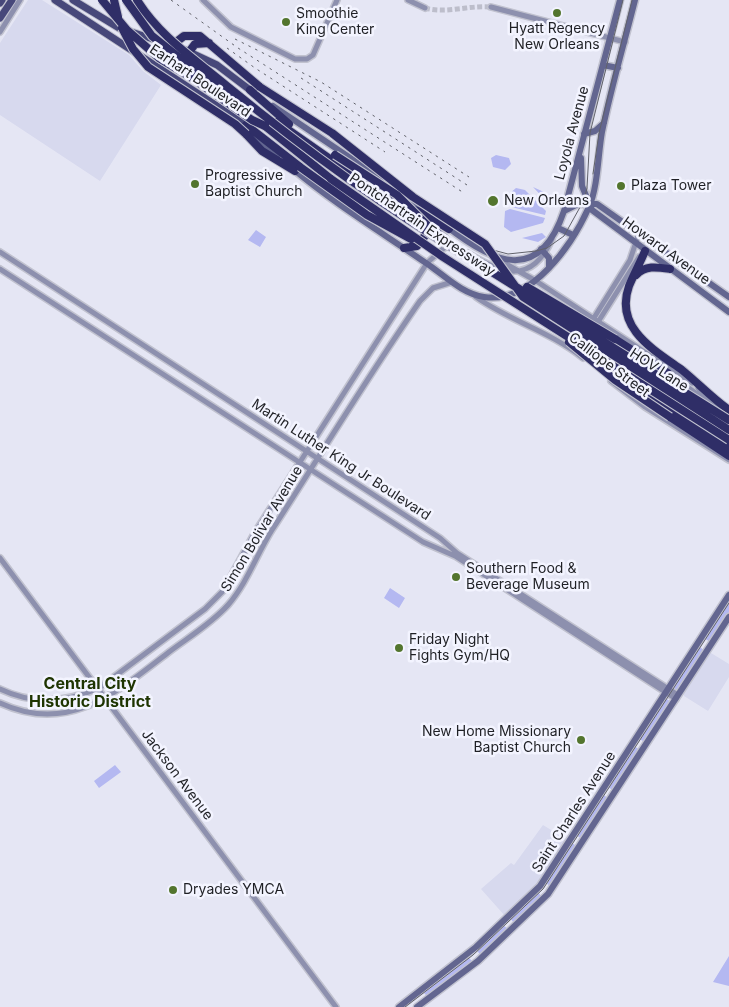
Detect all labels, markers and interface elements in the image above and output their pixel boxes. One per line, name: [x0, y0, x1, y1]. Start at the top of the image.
place label: Smoothie King Center: [296, 6, 374, 38]
marker: Hyatt Regency New Orleans: [551, 7, 563, 19]
marker: Smoothie King Center: [280, 16, 292, 28]
place label: Hyatt Regency New Orleans: [509, 21, 605, 54]
street label: Earhart Boulevard: [146, 41, 254, 121]
street label: Loyola Avenue: [551, 84, 593, 182]
place label: Progressive Baptist Church: [205, 168, 303, 200]
street label: Pontchartrain Expressway: [346, 170, 498, 280]
marker: Progressive Baptist Church: [189, 178, 201, 190]
place label: Plaza Tower: [631, 178, 711, 194]
marker: Plaza Tower: [615, 180, 627, 192]
place label: New Orleans: [504, 193, 589, 209]
marker: New Orleans: [486, 194, 500, 208]
street label: Howard Avenue: [619, 213, 713, 289]
street label: Calliope Street: [565, 329, 653, 401]
street label: HOV Lane: [627, 345, 691, 395]
street label: Martin Luther King Jr Boulevard: [248, 396, 434, 524]
street label: Simon Bolivar Avenue: [218, 463, 306, 595]
place label: Southern Food & Beverage Museum: [466, 561, 590, 594]
marker: Southern Food & Beverage Museum: [450, 571, 462, 583]
place label: Friday Night Fights Gym/HQ: [409, 632, 510, 664]
marker: Friday Night Fights Gym/HQ: [393, 642, 405, 654]
district label: Central City Historic District: [29, 674, 151, 712]
place label: New Home Missionary Baptist Church: [422, 724, 571, 756]
street label: Jackson Avenue: [138, 727, 216, 823]
marker: New Home Missionary Baptist Church: [575, 734, 587, 746]
street label: Saint Charles Avenue: [529, 748, 619, 876]
place label: Dryades YMCA: [183, 882, 284, 898]
marker: Dryades YMCA: [167, 884, 179, 896]

